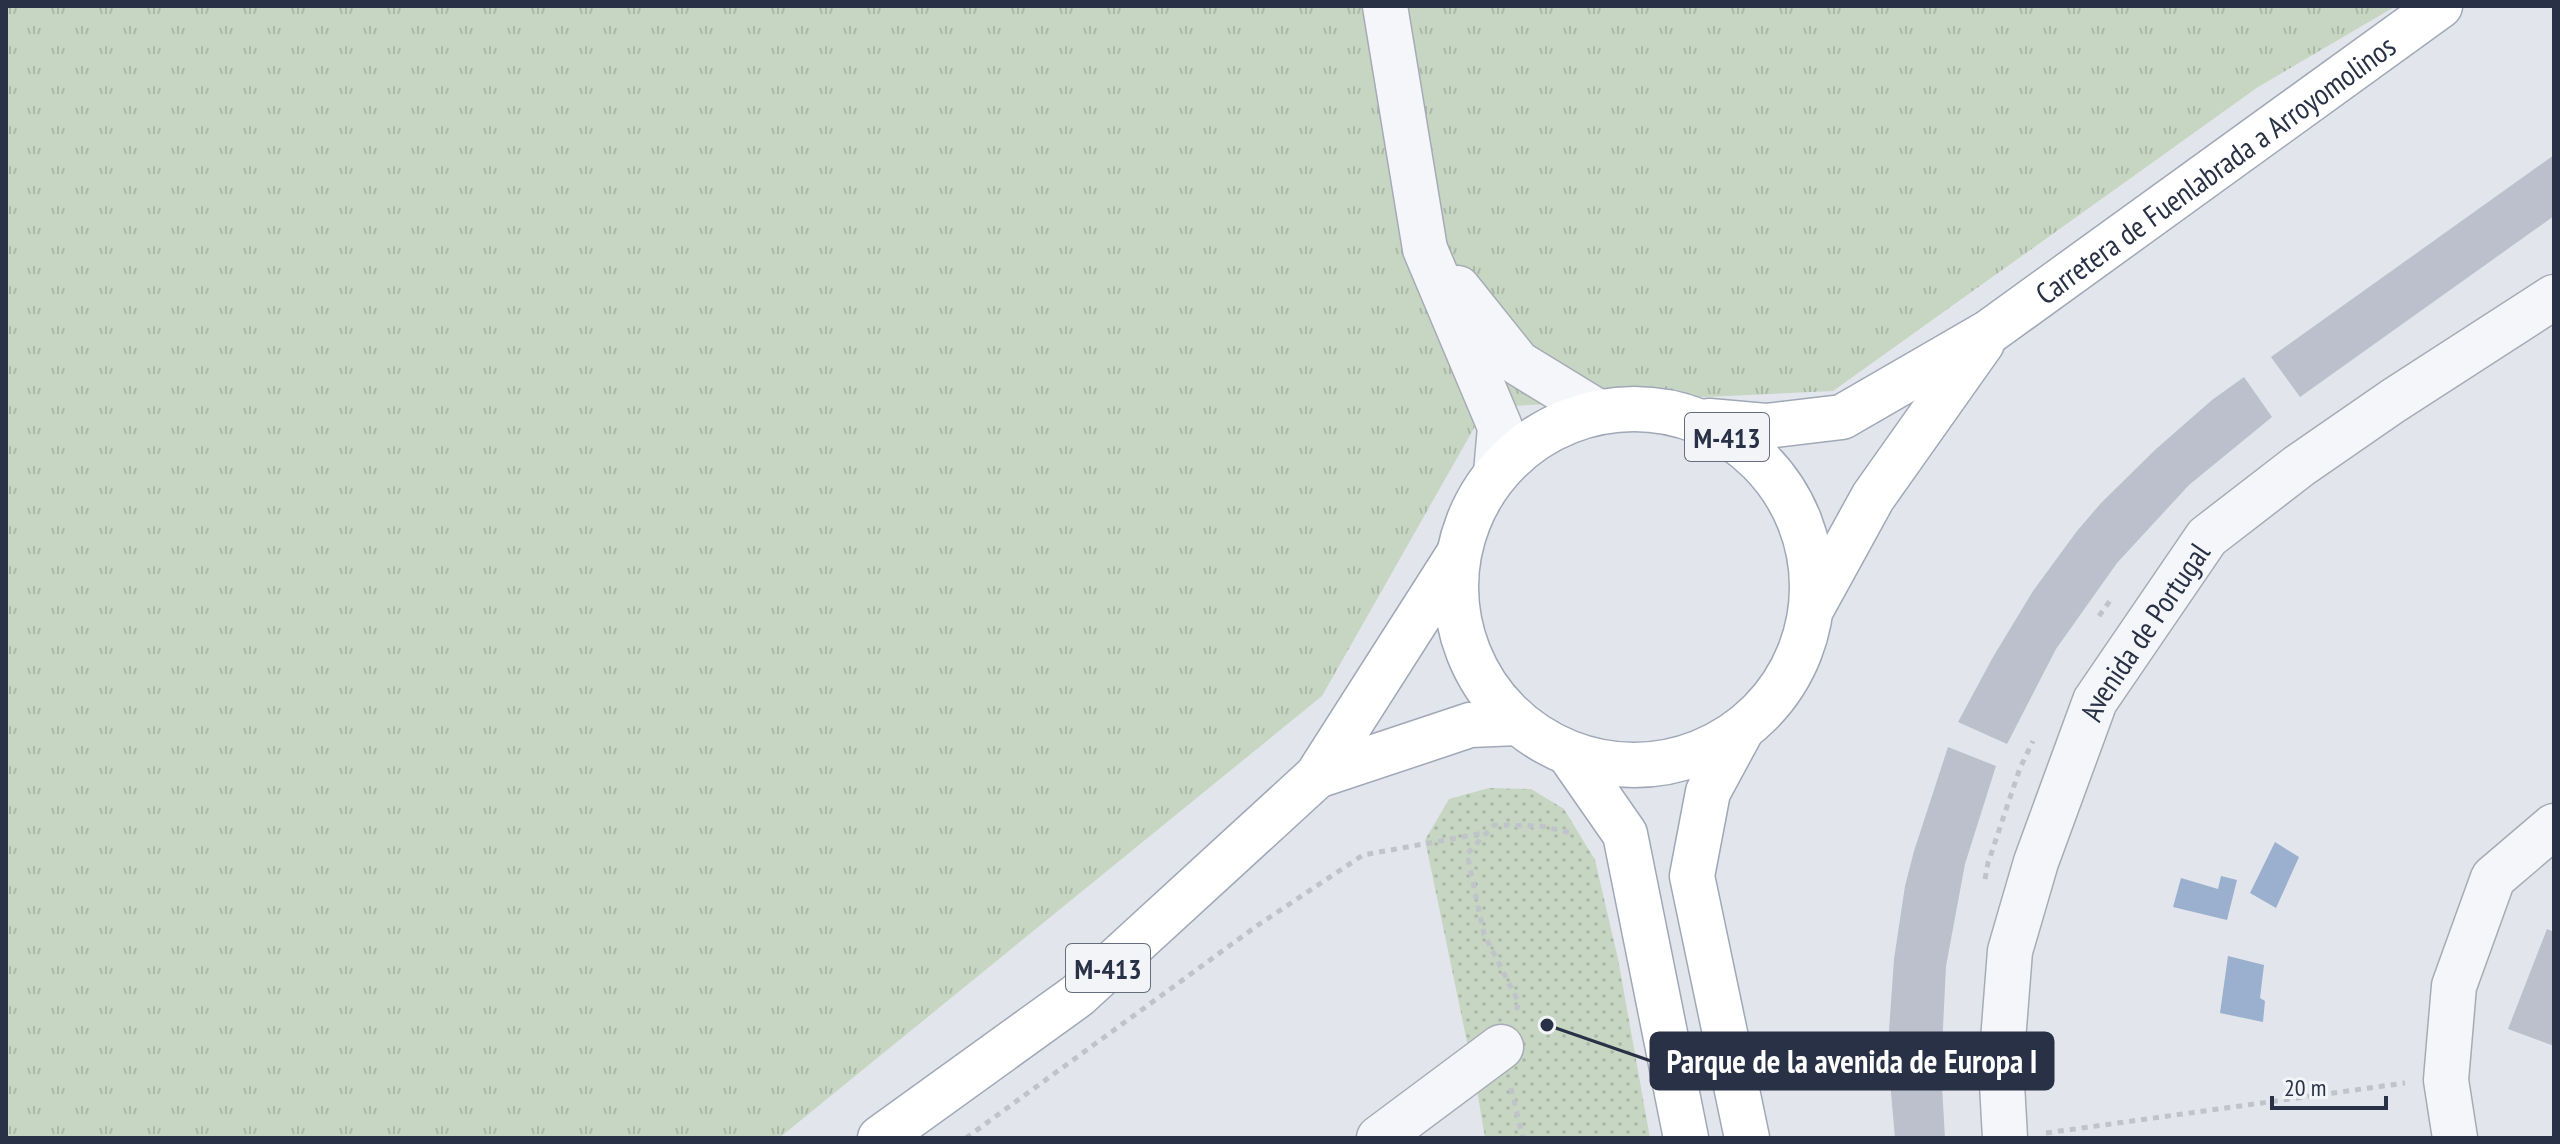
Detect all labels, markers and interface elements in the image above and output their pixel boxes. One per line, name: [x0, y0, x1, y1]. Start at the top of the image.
street label: Carretera de Fuenlabrada a Arroyomolinos: [2027, 26, 2402, 312]
road number: M-413: [1685, 413, 1769, 461]
street label: Avenida de Portugal: [2070, 534, 2217, 726]
road number: M-413: [1066, 944, 1150, 992]
callout: Parque de la avenida de Europa I: [1651, 1033, 2053, 1089]
text: Parque de la avenida de Europa I: [1667, 1040, 2037, 1082]
scale bar: [2272, 1060, 2386, 1110]
text: 20 m: [2284, 1072, 2326, 1103]

